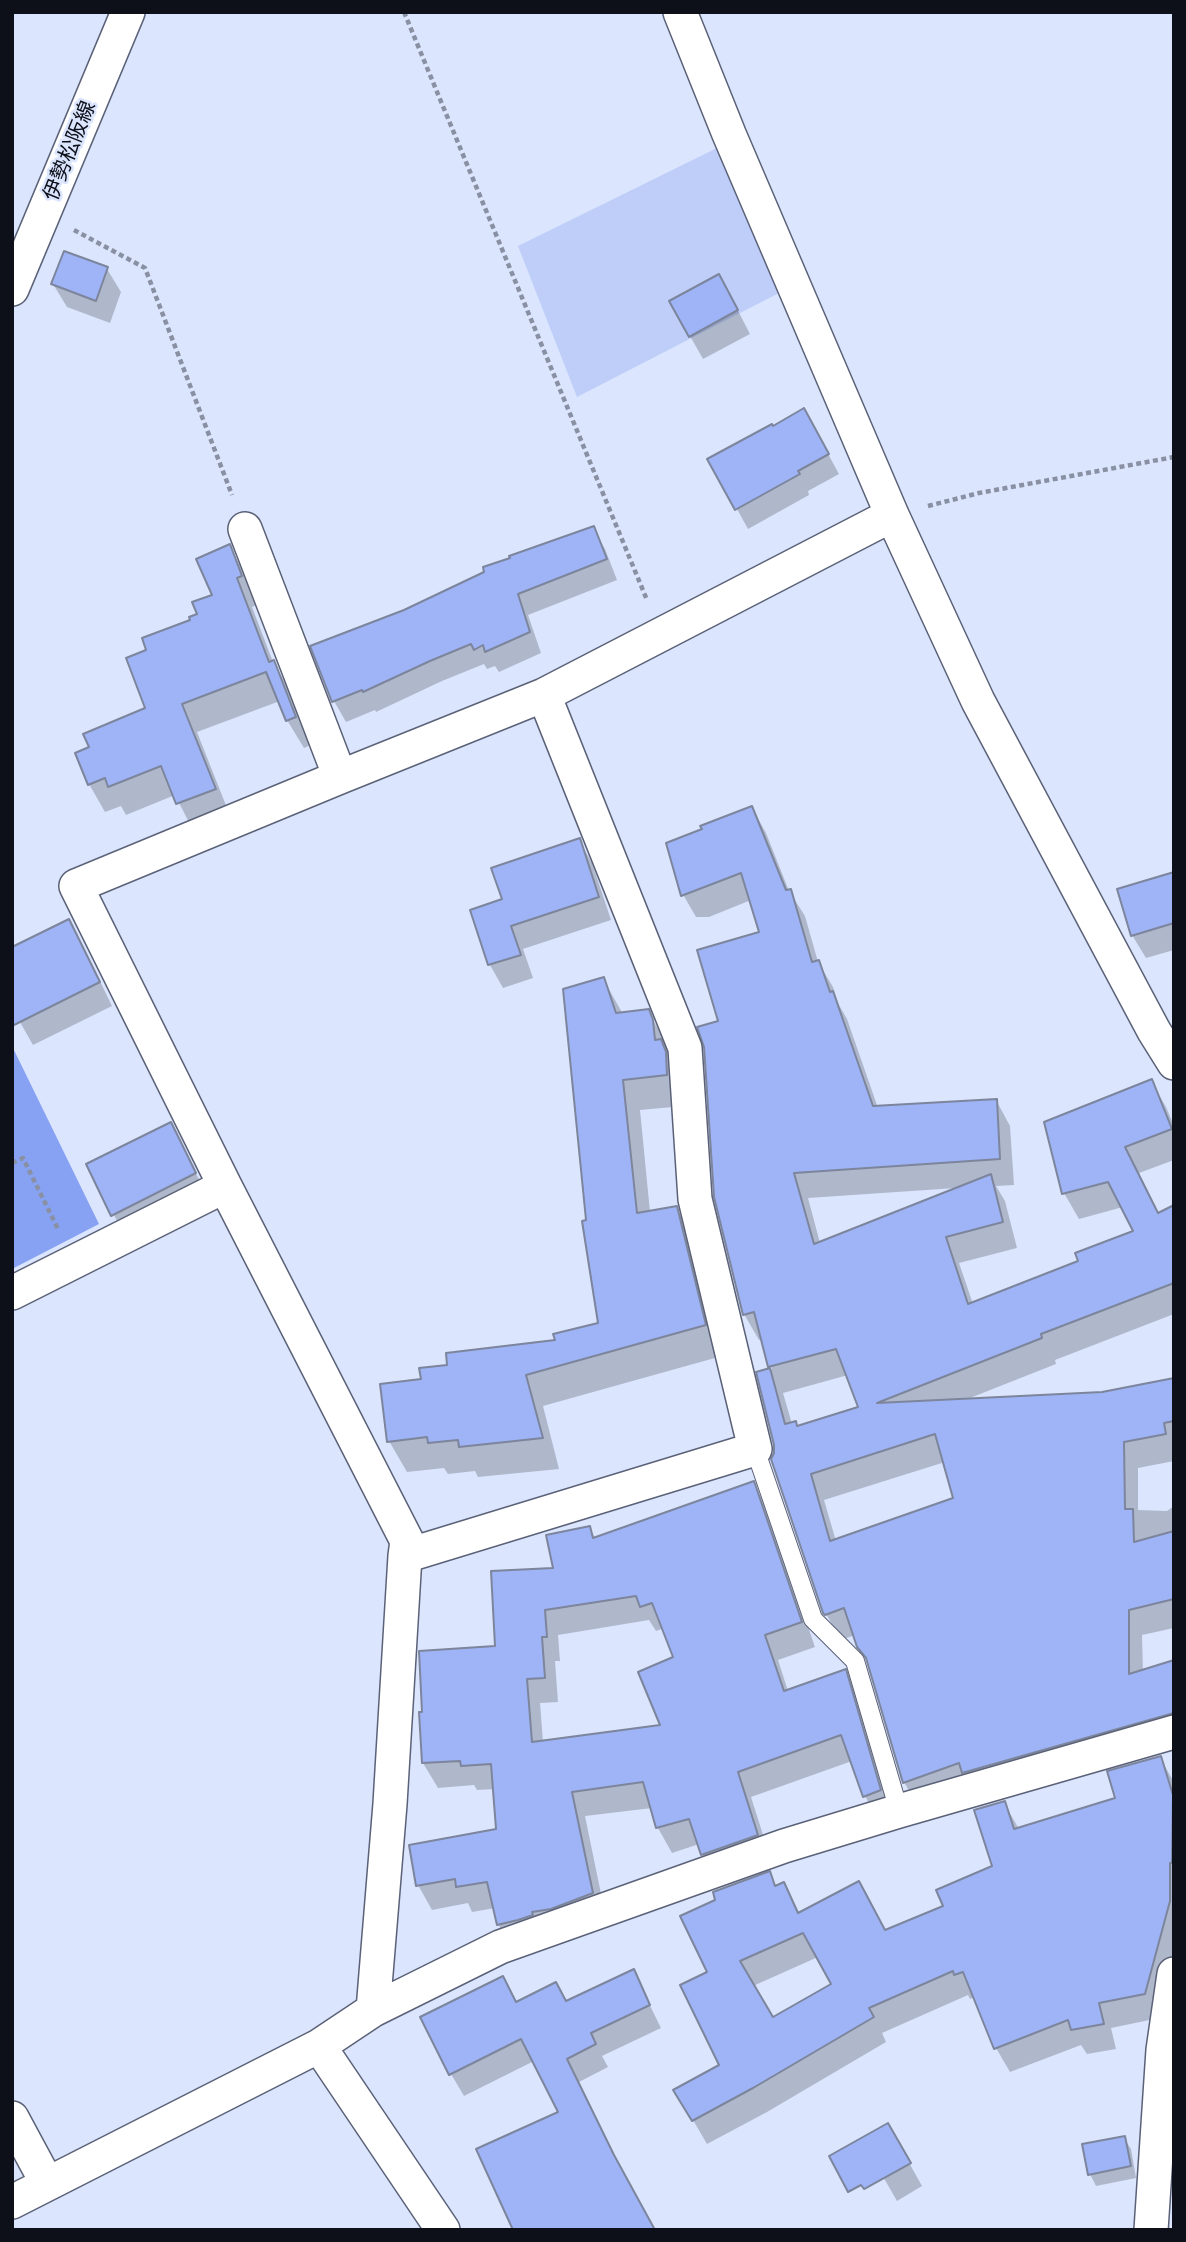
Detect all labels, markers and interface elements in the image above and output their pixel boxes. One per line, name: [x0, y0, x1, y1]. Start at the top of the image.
street label: 伊勢松阪線: [39, 98, 101, 204]

